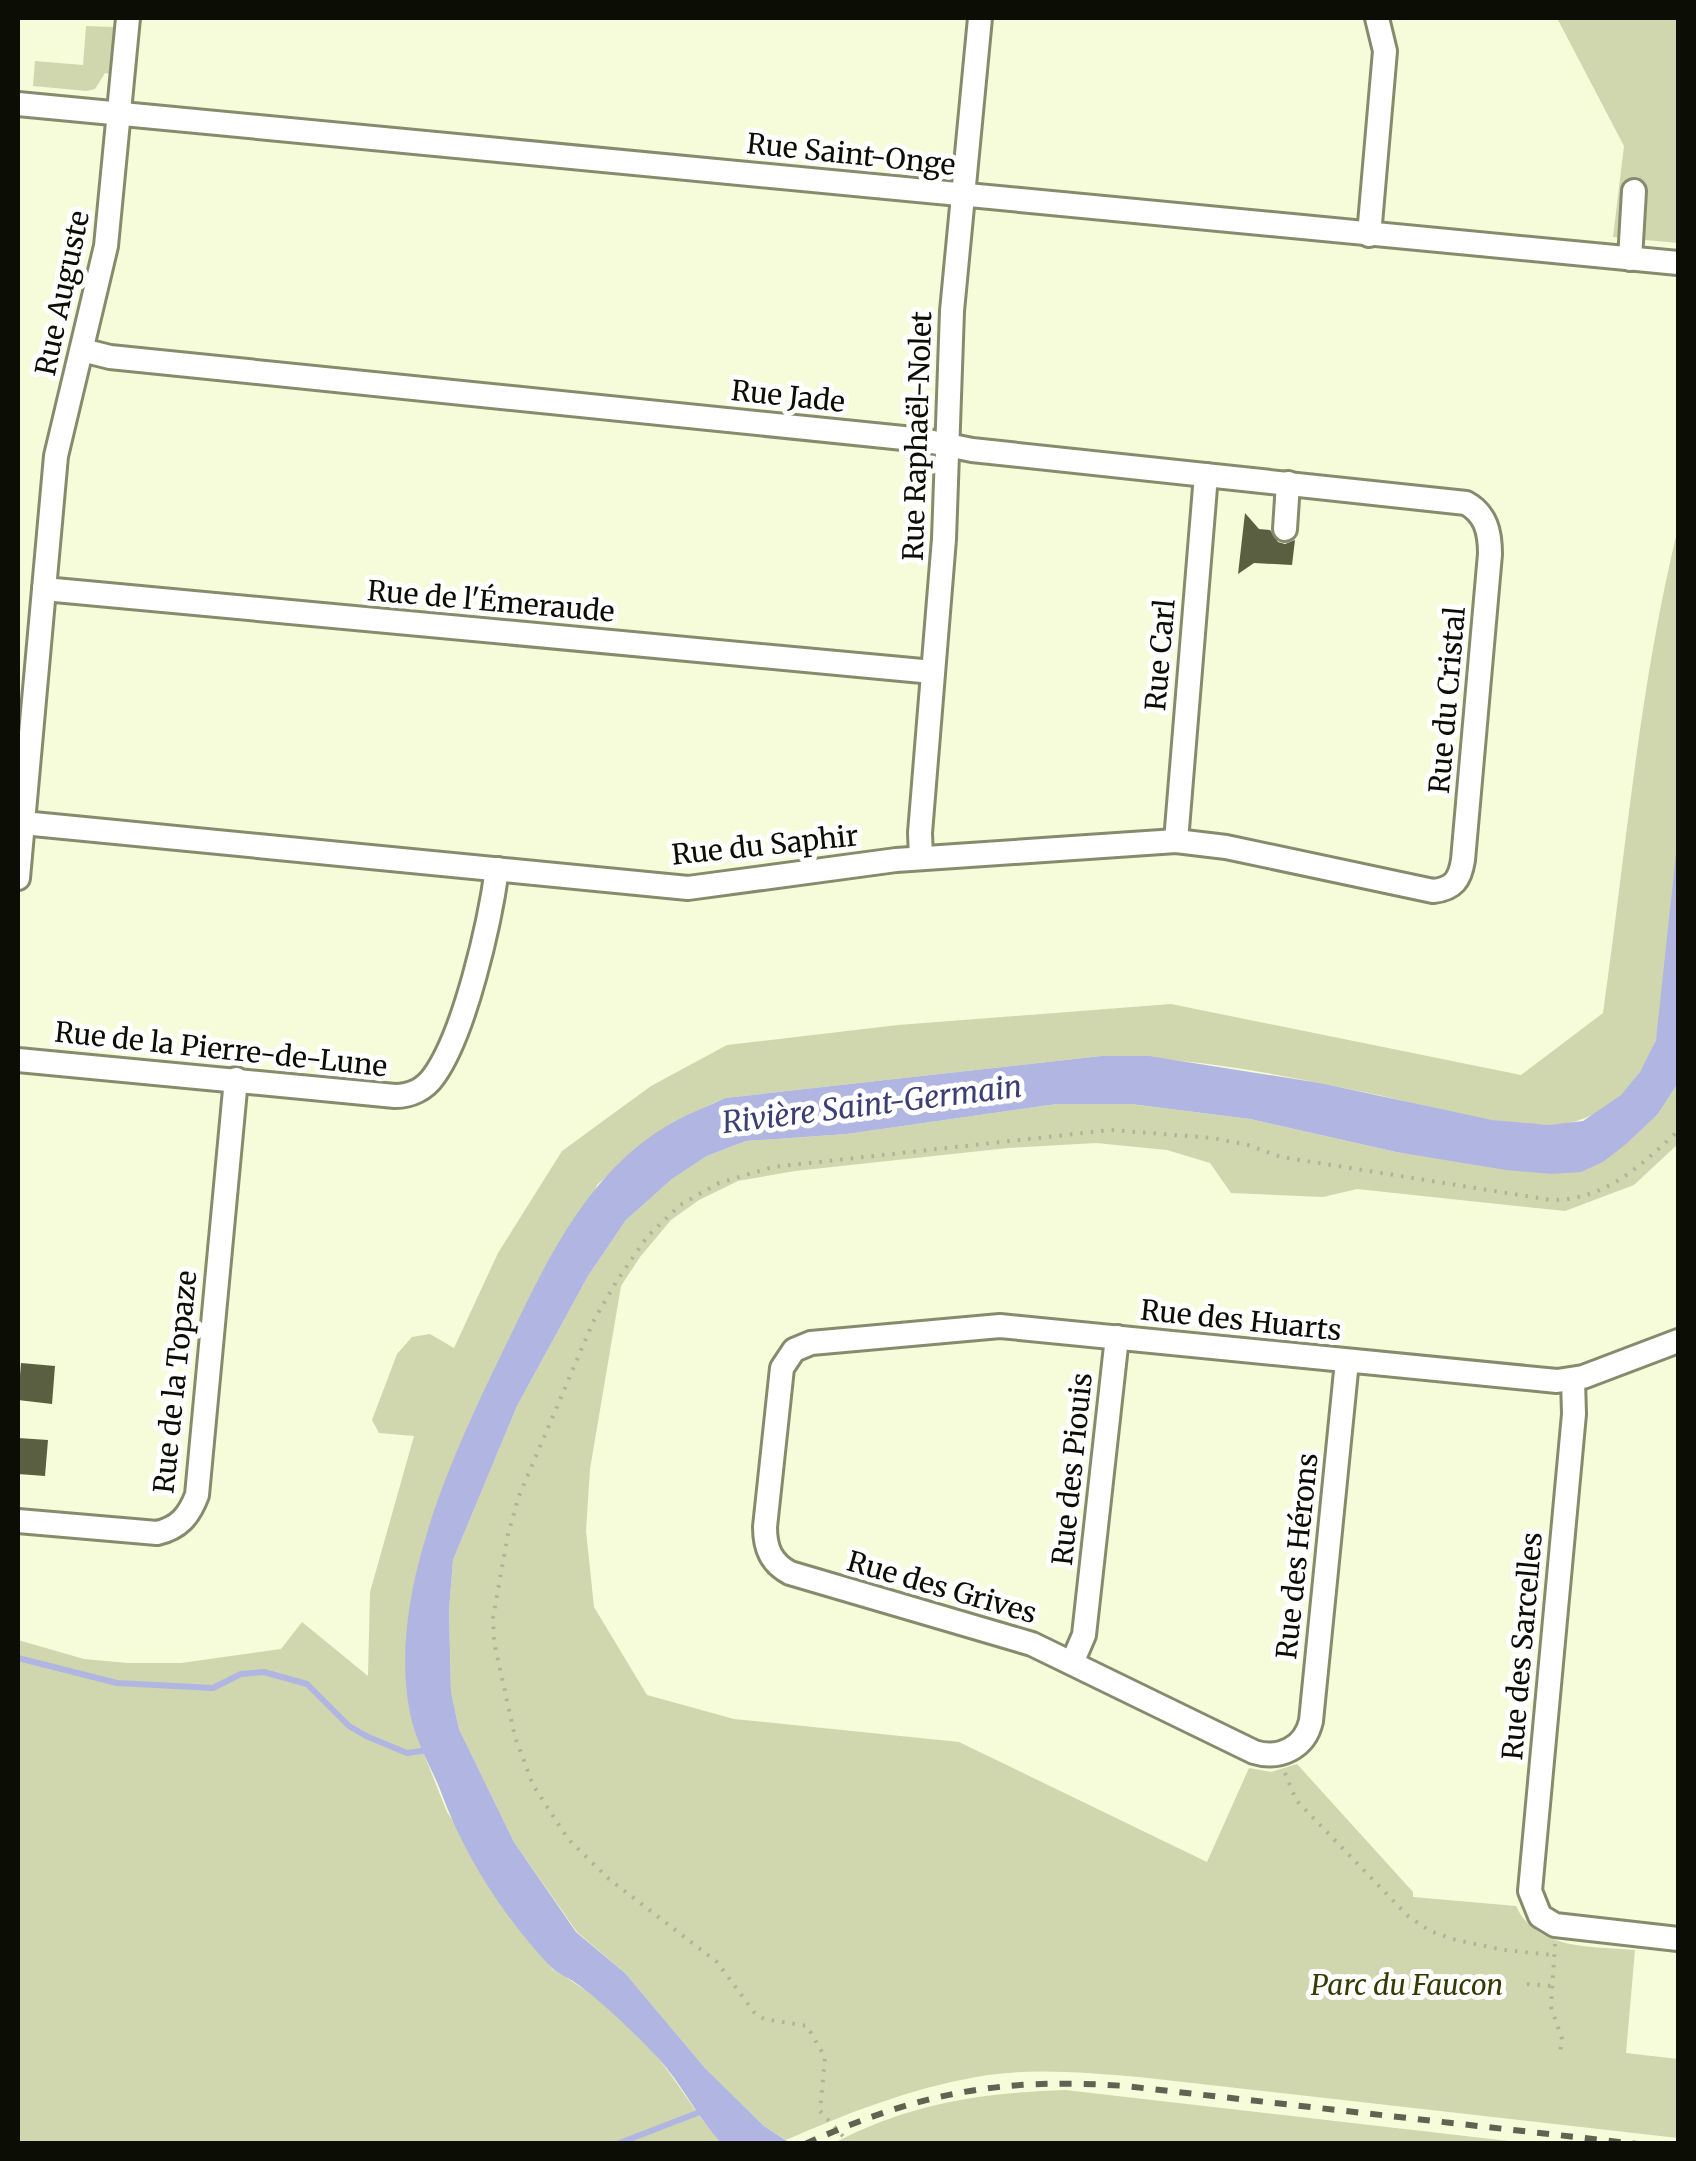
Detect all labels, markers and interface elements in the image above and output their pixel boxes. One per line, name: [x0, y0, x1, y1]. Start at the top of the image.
street label: Rue Saint-Onge: [745, 125, 957, 183]
street label: Rue Auguste: [27, 207, 97, 379]
street label: Rue Raphaël-Nolet: [895, 310, 939, 561]
street label: Rue Jade: [729, 372, 847, 420]
street label: Rue de l'Émeraude: [366, 572, 616, 630]
street label: Rue Carl: [1137, 597, 1183, 712]
street label: Rue du Cristal: [1421, 605, 1473, 795]
street label: Rue du Saphir: [670, 817, 860, 873]
street label: Rue de la Pierre-de-Lune: [53, 1014, 389, 1084]
water label: Rivière Saint-Germain: [720, 1067, 1024, 1141]
street label: Rue de la Topaze: [145, 1269, 205, 1495]
street label: Rue des Huarts: [1139, 1292, 1343, 1348]
street label: Rue des Piouis: [1044, 1371, 1100, 1567]
street label: Rue des Hérons: [1268, 1451, 1326, 1661]
street label: Rue des Sarcelles: [1494, 1531, 1550, 1761]
street label: Rue des Grives: [843, 1543, 1041, 1631]
park label: Parc du Faucon: [1311, 1967, 1503, 2003]

